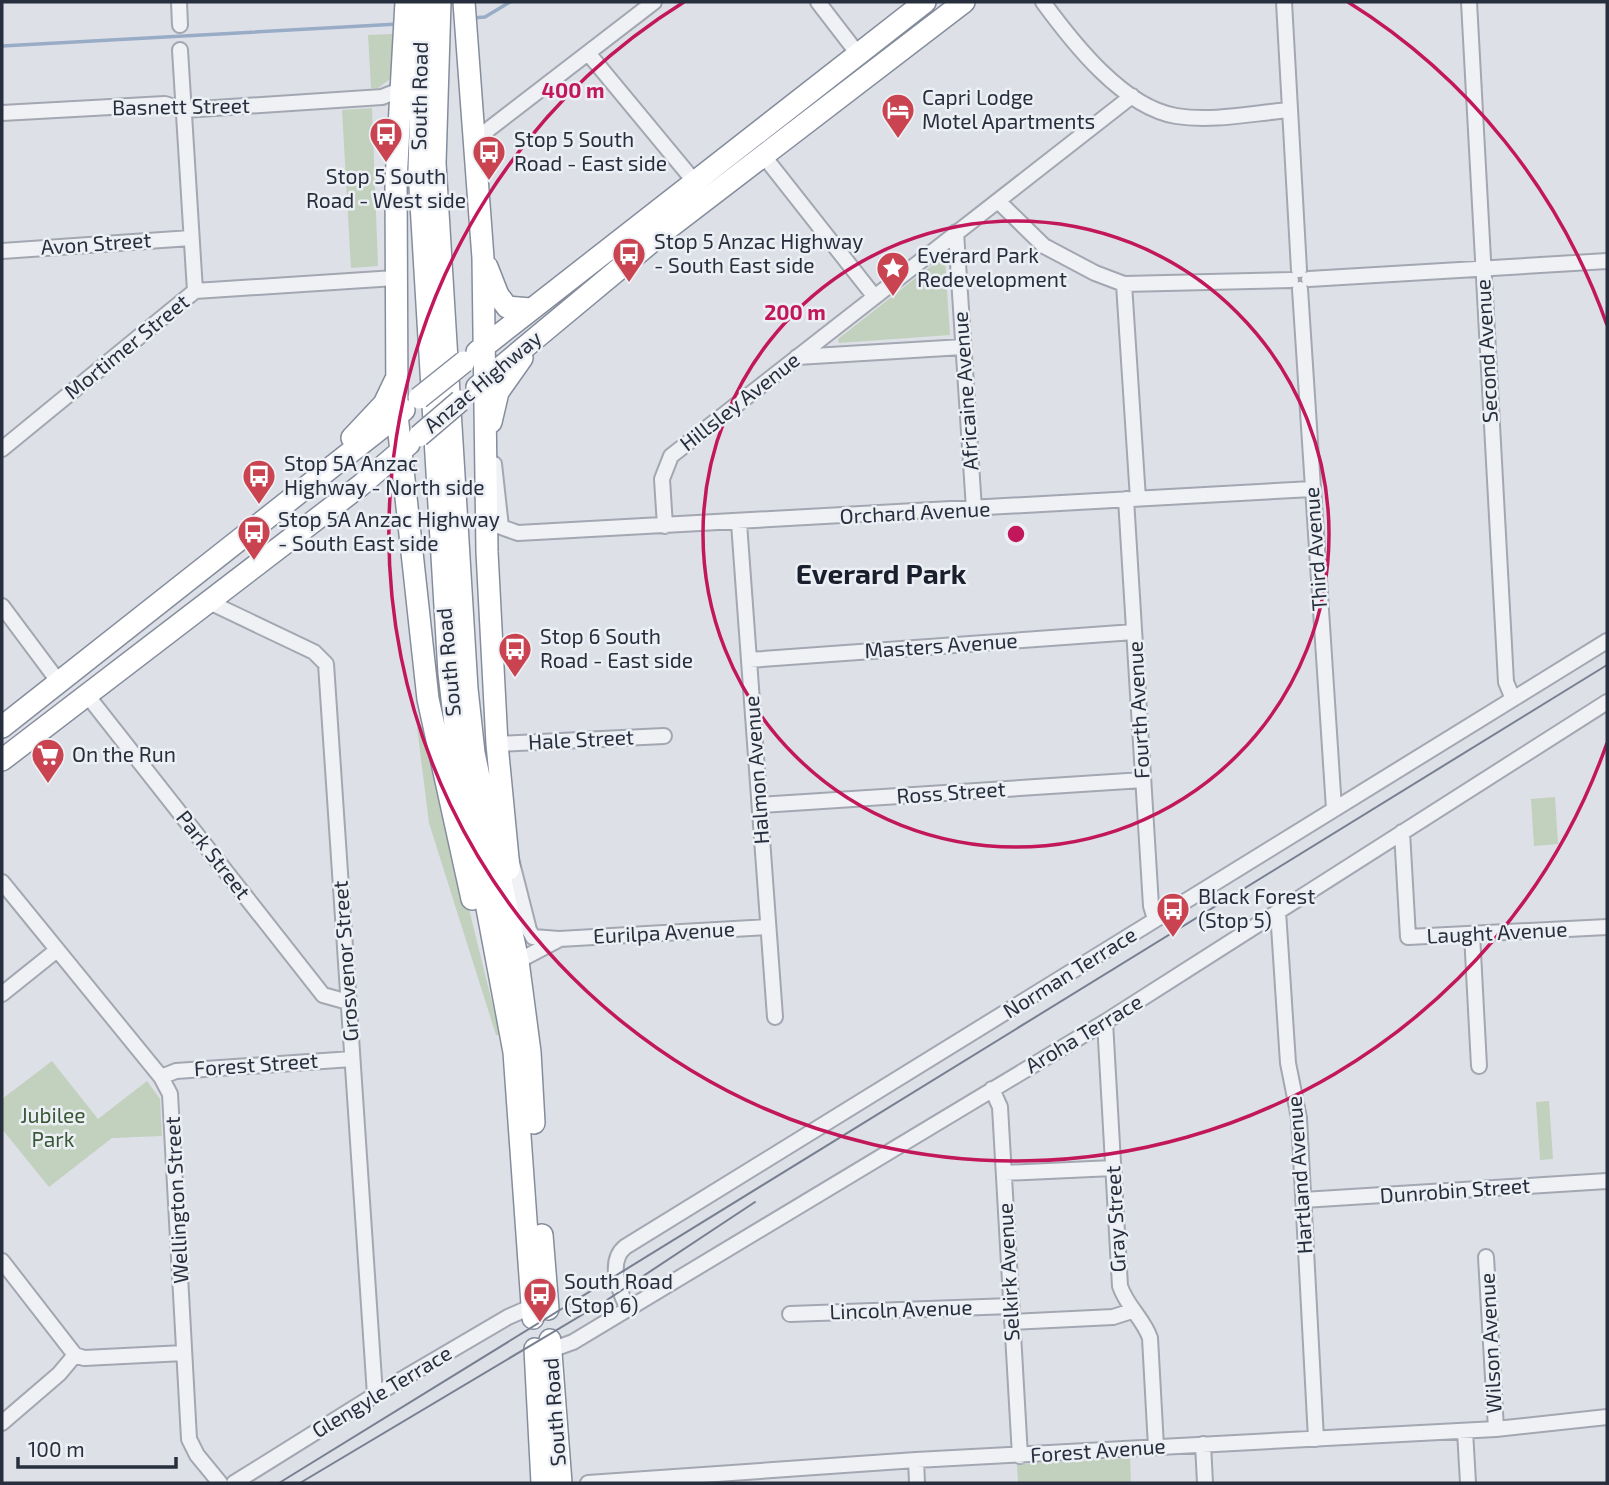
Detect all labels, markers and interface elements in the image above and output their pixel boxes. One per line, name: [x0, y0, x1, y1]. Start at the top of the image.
street label: South Road: [405, 41, 432, 151]
text: 400 m: [542, 77, 604, 102]
place label: Capri Lodge Motel Apartments: [922, 84, 1095, 133]
hotel icon: Capri Lodge Motel Apartments: [879, 91, 917, 140]
street label: Basnett Street: [112, 92, 250, 119]
bus stop icon: Stop 5 South Road - West side: [367, 115, 405, 164]
place label: Stop 5 South Road - East side: [514, 126, 667, 175]
bus stop icon: Stop 5 South Road - East side: [470, 133, 508, 182]
place label: Stop 5 South Road - West side: [306, 163, 466, 212]
street label: Avon Street: [40, 226, 152, 259]
place label: Stop 5 Anzac Highway - South East side: [654, 228, 863, 277]
bus stop icon: Stop 5 Anzac Highway - South East side: [610, 235, 648, 284]
place label: Everard Park Redevelopment: [917, 242, 1067, 291]
place icon: Everard Park Redevelopment: [874, 249, 912, 298]
street label: Second Avenue: [1469, 279, 1502, 424]
street label: Mortimer Street: [59, 288, 193, 404]
text: 200 m: [764, 299, 826, 324]
street label: Africaine Avenue: [946, 311, 983, 472]
street label: Anzac Highway: [418, 325, 546, 437]
street label: Hillsley Avenue: [674, 346, 804, 455]
place label: Stop 5A Anzac Highway - North side: [284, 450, 485, 499]
bus stop icon: Stop 5A Anzac Highway - North side: [240, 457, 278, 506]
street label: Third Avenue: [1298, 486, 1331, 612]
street label: Orchard Avenue: [839, 495, 991, 528]
place label: Stop 5A Anzac Highway - South East side: [278, 506, 500, 555]
bus stop icon: Stop 5A Anzac Highway - South East side: [235, 513, 273, 562]
centre of rings: [1004, 522, 1028, 546]
district label: Everard Park: [796, 556, 967, 590]
street label: South Road: [430, 607, 465, 717]
place label: Stop 6 South Road - East side: [540, 623, 693, 672]
street label: Masters Avenue: [863, 627, 1018, 662]
bus stop icon: Stop 6 South Road - East side: [496, 630, 534, 679]
street label: Fourth Avenue: [1121, 640, 1154, 780]
street label: Halmon Avenue: [738, 695, 773, 845]
street label: Hale Street: [527, 723, 635, 754]
supermarket icon: On the Run: [29, 736, 67, 785]
place label: On the Run: [72, 741, 176, 766]
street label: Ross Street: [896, 775, 1006, 808]
street label: Park Street: [172, 805, 257, 903]
street label: Grosvenor Street: [326, 880, 363, 1042]
place label: Black Forest (Stop 5): [1198, 883, 1315, 932]
bus stop icon: Black Forest (Stop 5): [1154, 890, 1192, 939]
street label: Eurilpa Avenue: [592, 915, 735, 948]
street label: Laught Avenue: [1426, 915, 1568, 948]
street label: Norman Terrace: [998, 921, 1140, 1023]
street label: Aroha Terrace: [1020, 988, 1146, 1077]
street label: Forest Street: [193, 1047, 319, 1080]
street label: Hartland Avenue: [1281, 1095, 1317, 1255]
park label: Jubilee Park: [20, 1102, 86, 1151]
street label: Wellington Street: [159, 1116, 192, 1284]
street label: Gray Street: [1099, 1165, 1130, 1273]
street label: Dunrobin Street: [1379, 1172, 1531, 1207]
street label: Selkirk Avenue: [991, 1202, 1024, 1342]
place label: South Road (Stop 6): [564, 1268, 673, 1317]
street label: Wilson Avenue: [1473, 1272, 1506, 1414]
bus stop icon: South Road (Stop 6): [521, 1275, 559, 1324]
street label: Lincoln Avenue: [829, 1294, 973, 1323]
street label: Glengyle Terrace: [307, 1339, 456, 1442]
street label: South Road: [537, 1357, 570, 1467]
scale bar: [18, 1426, 175, 1470]
street label: Forest Avenue: [1029, 1432, 1166, 1467]
text: 100 m: [28, 1436, 85, 1461]

